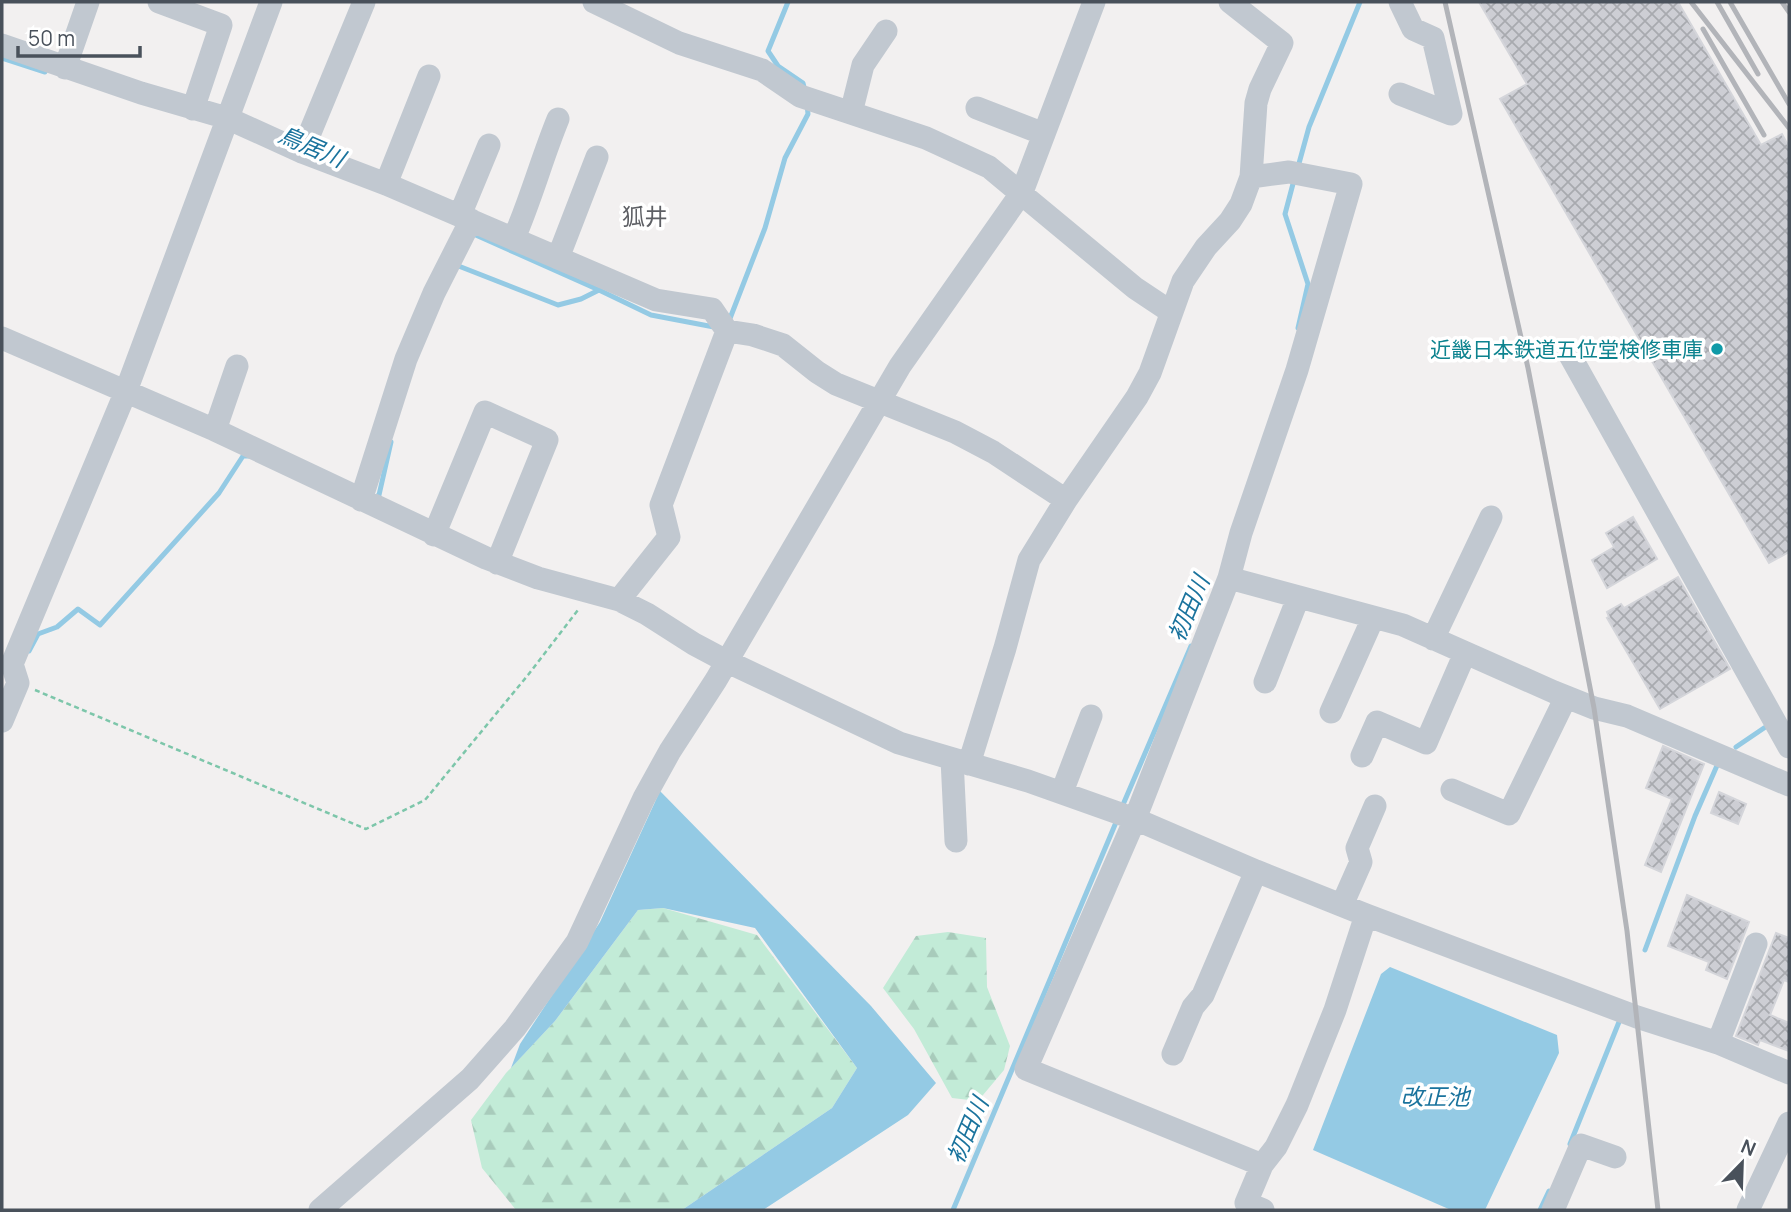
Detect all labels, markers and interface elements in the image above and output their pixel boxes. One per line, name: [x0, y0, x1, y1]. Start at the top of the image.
scale bar: [18, 14, 140, 58]
text: 50 m: [28, 24, 75, 52]
water label: 鳥居川: [274, 118, 353, 175]
district label: 狐井: [622, 200, 668, 232]
place label: 近畿日本鉄道五位堂検修車庫: [1430, 335, 1703, 363]
marker: 近畿日本鉄道五位堂検修車庫: [1709, 341, 1725, 357]
water label: 初田川: [1160, 567, 1217, 646]
water label: 改正池: [1401, 1080, 1472, 1112]
water label: 初田川: [939, 1089, 996, 1168]
north arrow: [1707, 1128, 1777, 1198]
text: N: [1737, 1133, 1760, 1162]

